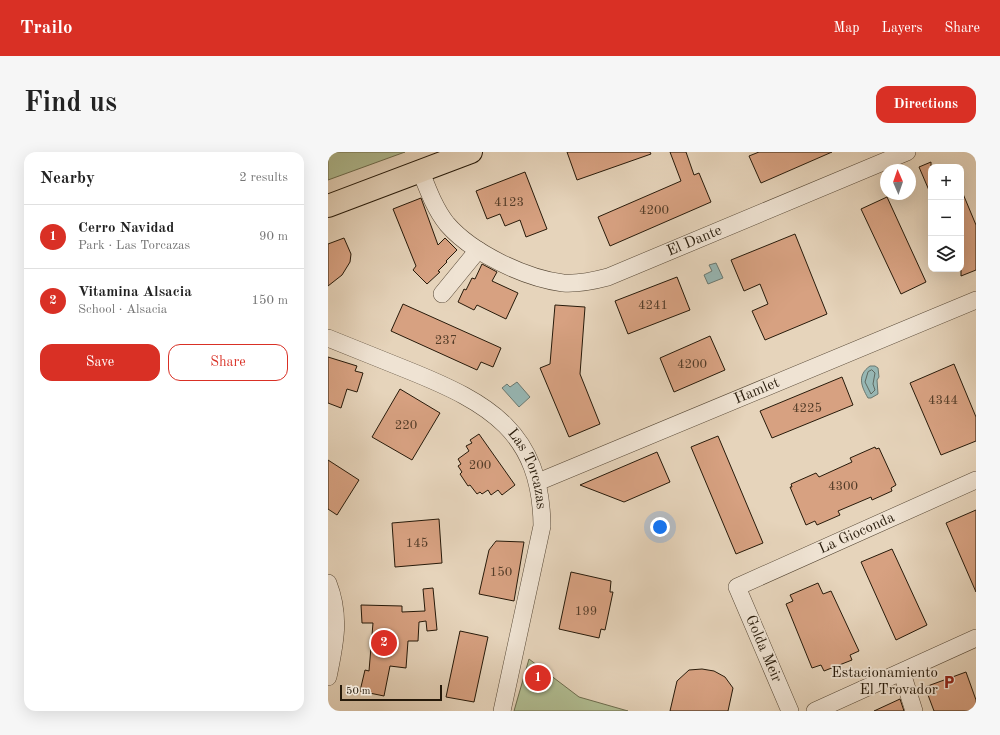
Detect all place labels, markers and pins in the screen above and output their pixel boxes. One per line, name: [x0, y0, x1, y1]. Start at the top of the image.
pin: 2: [371, 628, 397, 658]
pin: 1: [525, 663, 551, 693]
place label: Estacionamiento El Trovador: [831, 666, 938, 698]
parking icon: Estacionamiento El Trovador: [941, 674, 957, 690]

